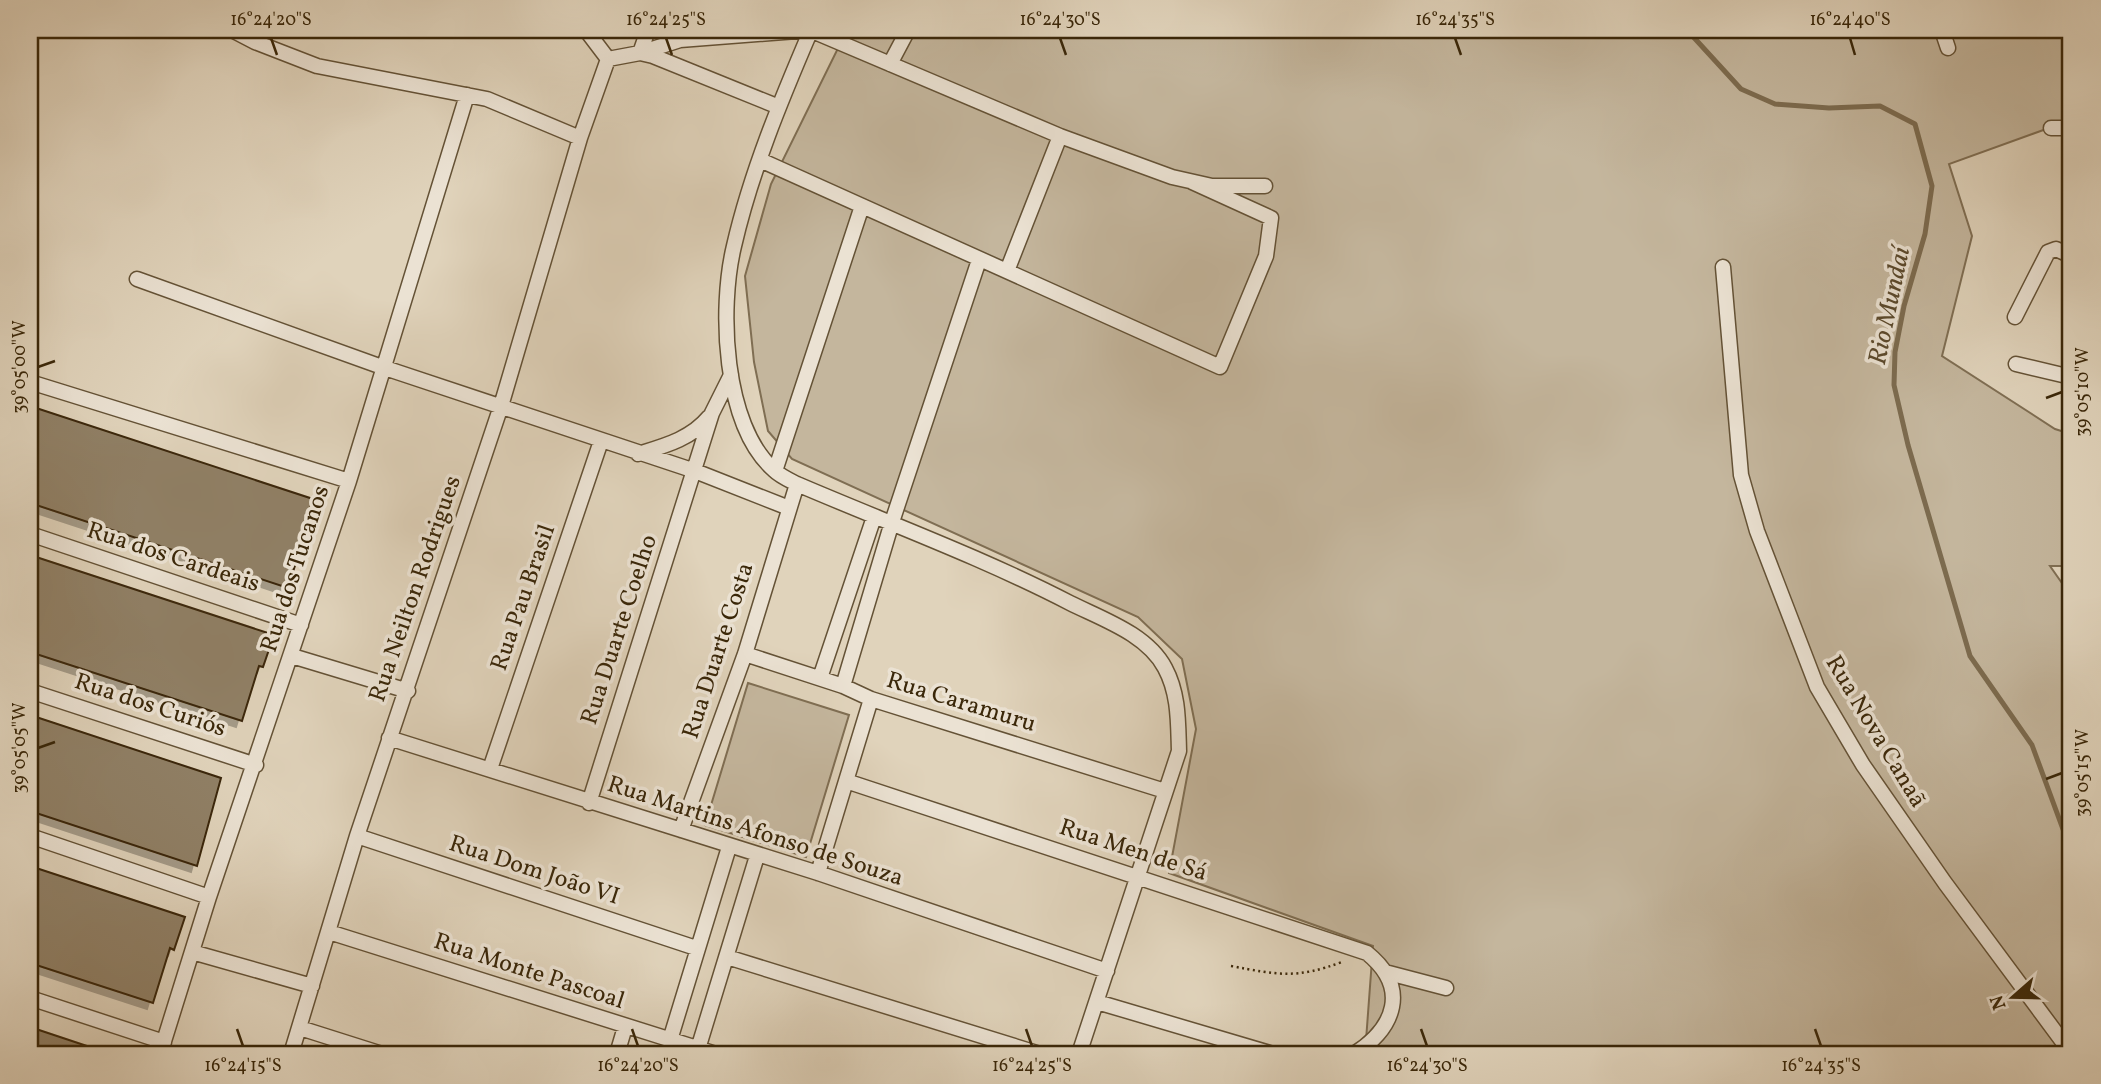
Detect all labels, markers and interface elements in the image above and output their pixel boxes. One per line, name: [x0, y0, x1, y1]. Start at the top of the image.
text: 16°24'20"S: [230, 8, 312, 33]
text: 16°24'25"S: [626, 8, 706, 33]
text: 16°24'30"S: [1019, 8, 1101, 33]
text: 16°24'35"S: [1415, 8, 1495, 33]
text: 16°24'40"S: [1809, 8, 1891, 33]
water label: Rio Mundaí: [1860, 241, 1921, 368]
text: 39°05'00"W: [8, 320, 33, 414]
text: 39°05'10"W: [2071, 347, 2096, 437]
street label: Rua Neilton Rodrigues: [361, 471, 471, 707]
street label: Rua dos Tucanos: [253, 481, 339, 657]
street label: Rua dos Cardeais: [82, 514, 264, 602]
street label: Rua Pau Brasil: [483, 520, 565, 676]
street label: Rua Duarte Coelho: [573, 530, 667, 730]
street label: Rua Duarte Costa: [675, 559, 763, 743]
street label: Rua Nova Canaã: [1816, 649, 1934, 815]
street label: Rua Caramuru: [882, 664, 1040, 742]
street label: Rua dos Curiós: [70, 665, 230, 747]
text: 39°05'05"W: [8, 702, 33, 794]
text: 39°05'15"W: [2071, 729, 2096, 817]
street label: Rua Martins Afonso de Souza: [603, 768, 907, 896]
street label: Rua Men de Sá: [1055, 811, 1211, 891]
street label: Rua Dom João VI: [444, 827, 624, 915]
street label: Rua Monte Pascoal: [429, 925, 629, 1019]
north arrow: [1979, 962, 2048, 1032]
text: N: [1984, 991, 2013, 1013]
text: 16°24'15"S: [204, 1054, 282, 1079]
text: 16°24'20"S: [597, 1054, 679, 1079]
text: 16°24'25"S: [992, 1054, 1072, 1079]
text: 16°24'30"S: [1386, 1054, 1468, 1079]
text: 16°24'35"S: [1781, 1054, 1861, 1079]

